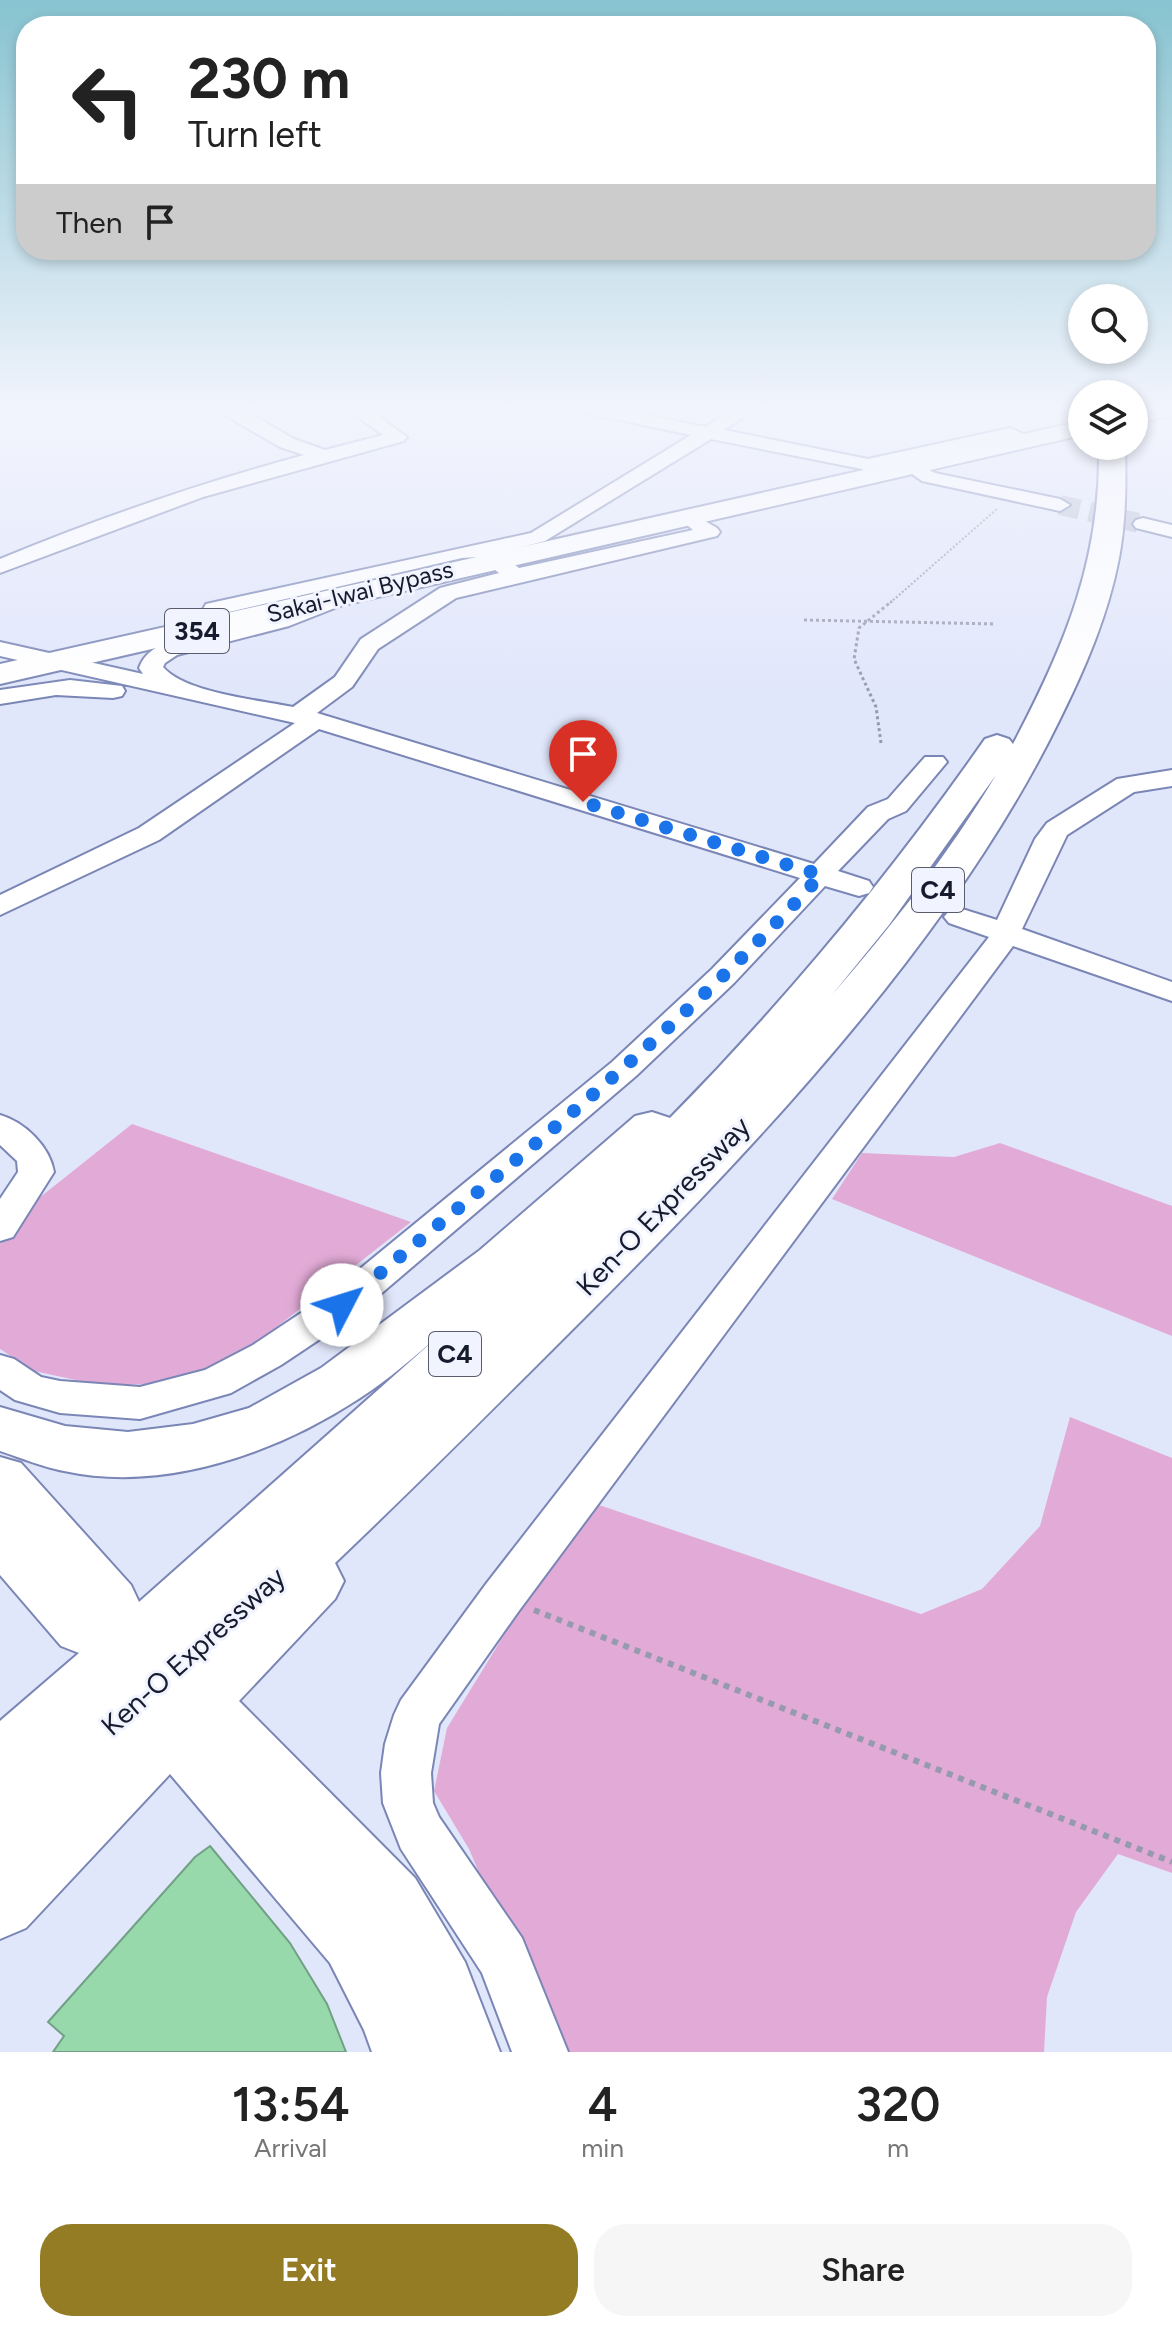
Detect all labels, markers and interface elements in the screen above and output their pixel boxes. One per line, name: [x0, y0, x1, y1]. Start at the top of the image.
text: 230 m: [188, 45, 350, 112]
icon: left: [56, 48, 160, 152]
text: Turn left: [188, 113, 322, 156]
icon: arrive: [138, 200, 182, 244]
text: Then: [56, 204, 122, 241]
map controls: [1068, 284, 1148, 460]
button: search: [1068, 284, 1148, 364]
button: layers: [1068, 380, 1148, 460]
street label: Sakai-Iwai Bypass: [264, 554, 456, 629]
road number: 354: [165, 609, 229, 653]
pin: [549, 720, 617, 802]
icon: arrive: [561, 732, 605, 776]
road number: C4: [912, 868, 964, 912]
street label: Ken-O Expressway: [569, 1109, 757, 1303]
position arrow: [300, 1263, 384, 1347]
road number: C4: [429, 1332, 481, 1376]
street label: Ken-O Expressway: [94, 1559, 292, 1743]
text: 13:54: [232, 2075, 350, 2133]
text: 4: [587, 2075, 618, 2133]
text: 320: [856, 2075, 940, 2133]
text: Arrival: [254, 2132, 327, 2164]
text: min: [581, 2132, 624, 2164]
text: m: [887, 2132, 909, 2164]
button: Exit: [40, 2224, 578, 2316]
button: Share: [594, 2224, 1132, 2316]

